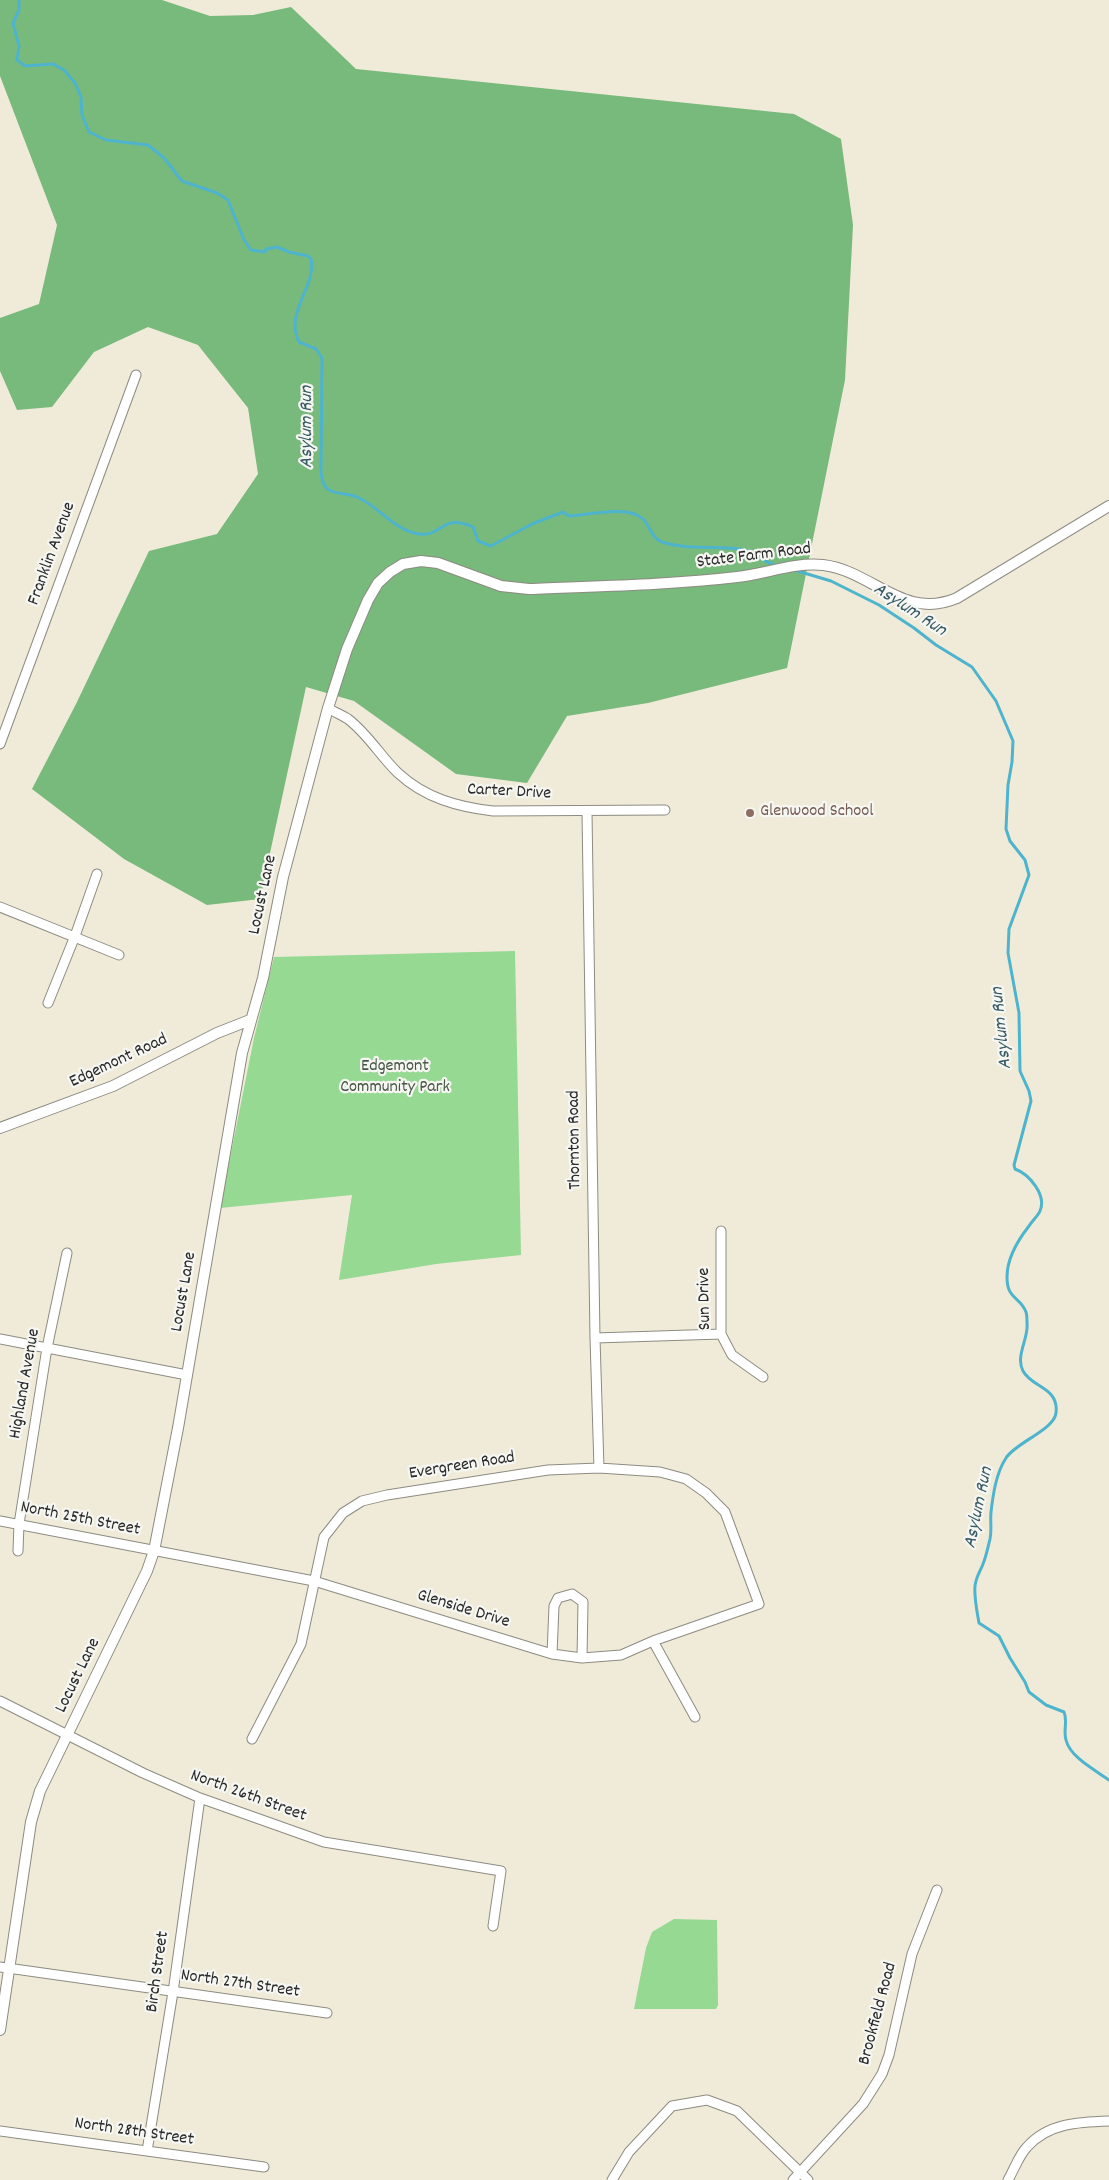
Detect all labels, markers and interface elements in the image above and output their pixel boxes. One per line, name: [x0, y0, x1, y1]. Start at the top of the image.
water label: Asylum Run: [297, 386, 319, 468]
street label: Franklin Avenue: [24, 500, 82, 608]
street label: State Farm Road: [696, 539, 812, 575]
water label: Asylum Run: [868, 579, 950, 643]
street label: Carter Drive: [466, 780, 552, 806]
place label: Glenwood School: [760, 802, 874, 824]
marker: Glenwood School: [744, 807, 756, 819]
street label: Locust Lane: [245, 853, 283, 937]
water label: Asylum Run: [987, 986, 1019, 1070]
street label: Edgemont Road: [67, 1030, 171, 1094]
park label: Edgemont Community Park: [340, 1057, 450, 1100]
street label: Thornton Road: [564, 1090, 588, 1190]
street label: Locust Lane: [167, 1250, 203, 1334]
street label: Sun Drive: [695, 1267, 717, 1331]
street label: Highland Avenue: [6, 1327, 46, 1441]
street label: Evergreen Road: [408, 1448, 516, 1486]
water label: Asylum Run: [960, 1465, 1000, 1551]
street label: North 25th Street: [18, 1498, 142, 1542]
street label: Glenside Drive: [414, 1586, 512, 1634]
street label: Locust Lane: [52, 1635, 106, 1717]
street label: North 26th Street: [187, 1766, 309, 1828]
street label: Birch Street: [143, 1930, 175, 2014]
street label: Brookfield Road: [855, 1960, 903, 2068]
street label: North 27th Street: [179, 1966, 301, 2004]
street label: North 28th Street: [73, 2114, 195, 2152]

